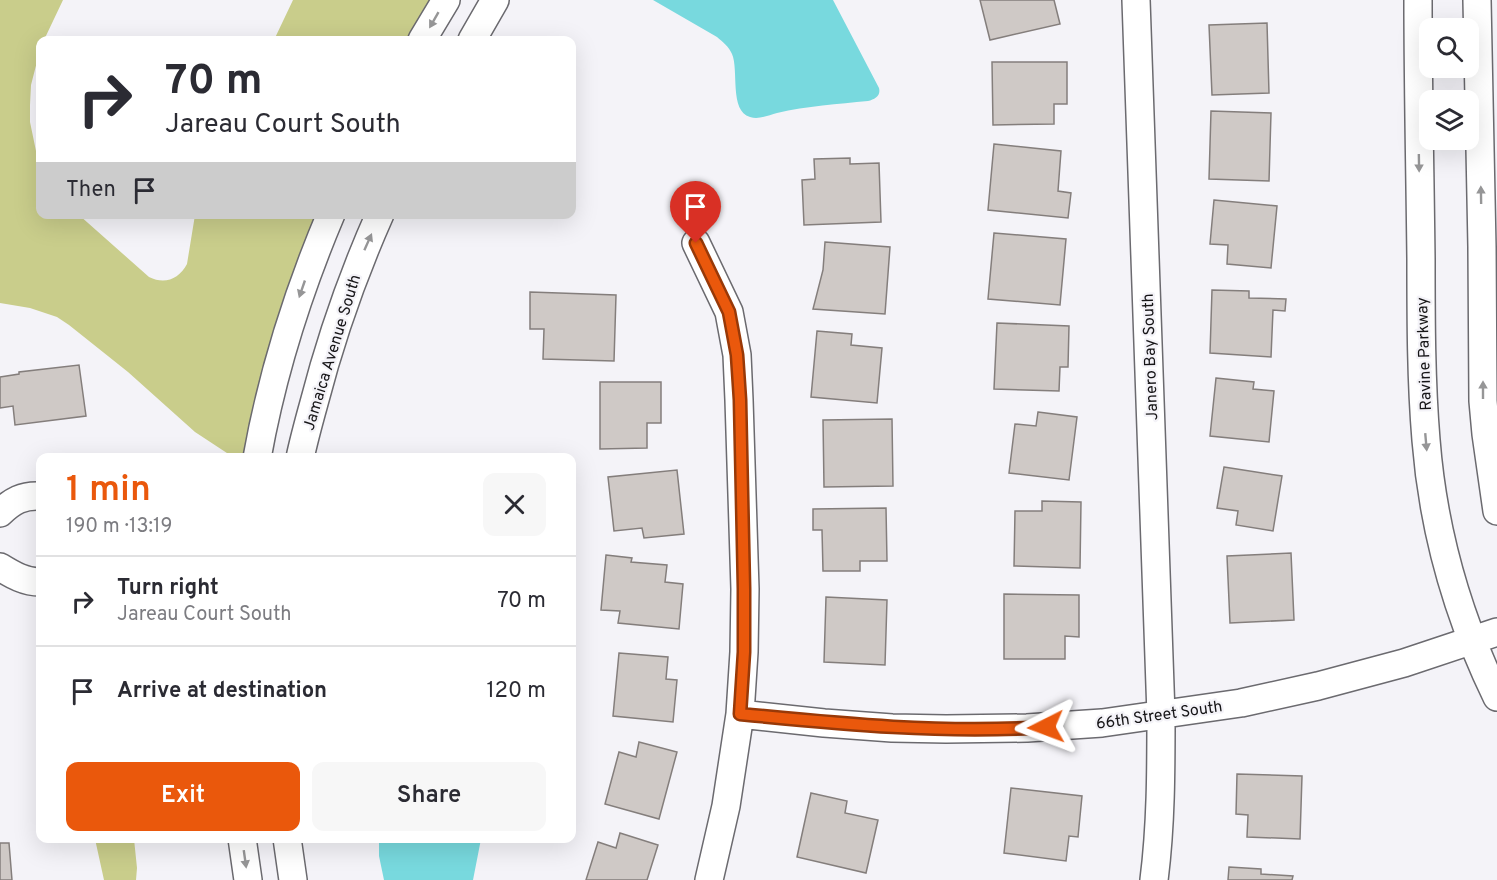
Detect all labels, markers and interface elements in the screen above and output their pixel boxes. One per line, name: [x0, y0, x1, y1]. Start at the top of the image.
one-way arrow: [429, 12, 439, 29]
map controls: [1419, 18, 1479, 150]
button: search: [1419, 18, 1479, 78]
text: 70 m: [165, 56, 263, 109]
icon: right: [66, 60, 144, 138]
button: layers: [1419, 90, 1479, 150]
text: Jareau Court South: [165, 108, 401, 142]
one-way arrow: [1414, 154, 1424, 173]
icon: arrive: [128, 174, 161, 207]
text: Then: [66, 177, 116, 204]
pin: [670, 181, 721, 243]
one-way arrow: [1476, 186, 1486, 205]
icon: arrive: [679, 190, 712, 223]
one-way arrow: [363, 232, 373, 250]
street label: Jamaica Avenue South: [300, 272, 366, 433]
one-way arrow: [297, 280, 307, 298]
street label: Janero Bay South: [1139, 293, 1163, 421]
street label: Ravine Parkway: [1413, 297, 1437, 411]
one-way arrow: [1478, 381, 1488, 400]
one-way arrow: [1421, 433, 1431, 452]
text: 1 min: [66, 468, 151, 514]
button: close: [483, 473, 546, 536]
text: 190 m · 13:19: [66, 514, 173, 540]
text: Turn right: [117, 575, 219, 602]
icon: right: [66, 585, 99, 618]
text: 70 m: [497, 588, 546, 615]
text: Jareau Court South: [117, 602, 292, 628]
icon: arrive: [66, 675, 99, 708]
text: Arrive at destination: [117, 678, 327, 705]
text: 120 m: [486, 678, 546, 705]
position arrow: [1014, 695, 1078, 759]
street label: 66th Street South: [1095, 697, 1224, 735]
button: Exit: [66, 762, 300, 831]
button: Share: [312, 762, 546, 831]
one-way arrow: [240, 850, 249, 869]

